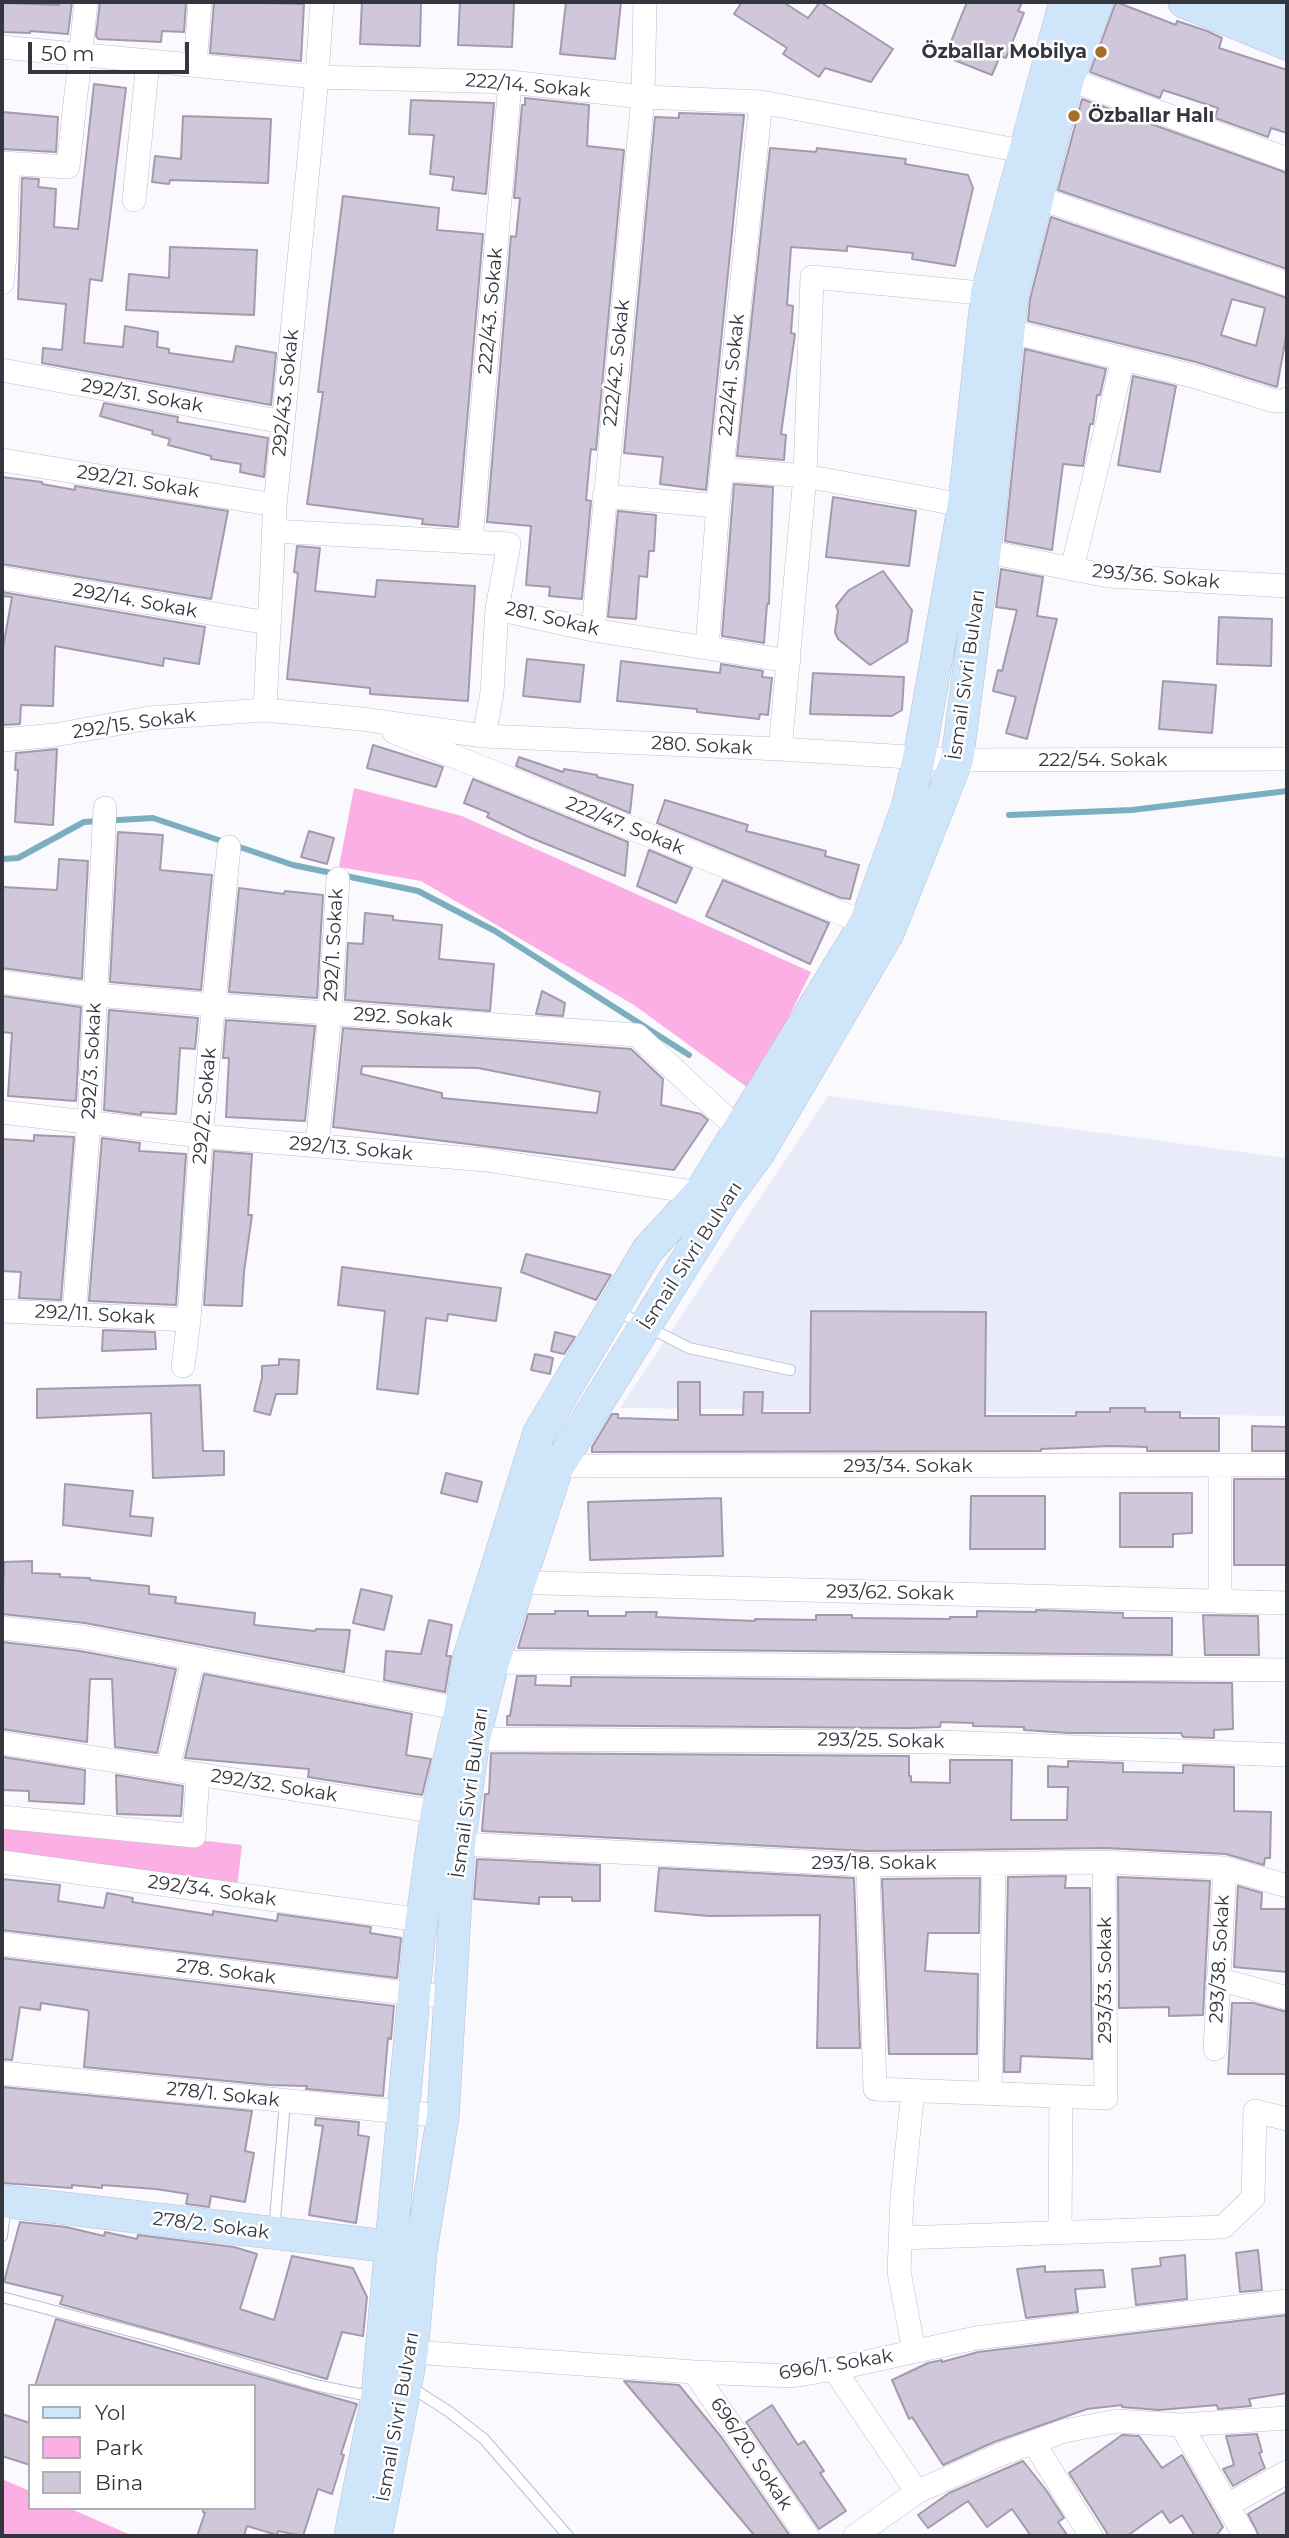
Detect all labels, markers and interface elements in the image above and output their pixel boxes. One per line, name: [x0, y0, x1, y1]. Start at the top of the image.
scale bar: [32, 28, 192, 72]
text: 50 m: [41, 41, 95, 66]
place label: Özballar Mobilya: [921, 41, 1087, 63]
marker: Özballar Mobilya: [1093, 44, 1109, 60]
street label: 222/14. Sokak: [464, 69, 592, 103]
place label: Özballar Halı: [1088, 105, 1214, 127]
marker: Özballar Halı: [1066, 108, 1082, 124]
street label: 222/43. Sokak: [474, 247, 508, 375]
street label: 222/42. Sokak: [599, 298, 635, 428]
street label: 222/41. Sokak: [714, 313, 750, 437]
street label: 292/43. Sokak: [268, 328, 304, 458]
street label: 292/31. Sokak: [79, 374, 205, 418]
street label: 292/21. Sokak: [75, 461, 201, 503]
street label: 293/36. Sokak: [1091, 560, 1221, 594]
street label: 292/14. Sokak: [71, 579, 199, 623]
street label: İsmail Sivri Bulvarı: [944, 588, 990, 762]
street label: 281. Sokak: [503, 597, 601, 641]
street label: 292/15. Sokak: [71, 704, 197, 744]
street label: 280. Sokak: [651, 732, 753, 760]
street label: 222/54. Sokak: [1039, 749, 1167, 771]
street label: 222/47. Sokak: [562, 792, 688, 860]
street label: 292/1. Sokak: [320, 888, 348, 1002]
street label: 292/3. Sokak: [78, 1002, 106, 1120]
street label: 292. Sokak: [352, 1003, 454, 1033]
street label: 292/2. Sokak: [189, 1047, 221, 1165]
street label: 292/13. Sokak: [288, 1132, 414, 1166]
street label: İsmail Sivri Bulvarı: [635, 1178, 747, 1334]
street label: 292/11. Sokak: [34, 1300, 156, 1330]
street label: 293/34. Sokak: [843, 1455, 973, 1477]
street label: 293/62. Sokak: [826, 1580, 954, 1606]
street label: İsmail Sivri Bulvarı: [447, 1706, 493, 1880]
street label: 293/25. Sokak: [817, 1728, 945, 1754]
street label: 292/32. Sokak: [209, 1765, 339, 1807]
street label: 293/18. Sokak: [811, 1852, 937, 1874]
street label: 292/34. Sokak: [146, 1871, 278, 1911]
street label: 293/38. Sokak: [1205, 1894, 1235, 2024]
street label: 293/33. Sokak: [1094, 1917, 1116, 2043]
street label: 278. Sokak: [175, 1955, 277, 1989]
street label: 278/1. Sokak: [165, 2078, 281, 2112]
street label: 278/2. Sokak: [151, 2208, 271, 2244]
street label: İsmail Sivri Bulvarı: [372, 2330, 424, 2504]
street label: 696/1. Sokak: [777, 2345, 895, 2385]
legend: [28, 2384, 256, 2510]
street label: 696/20. Sokak: [705, 2393, 797, 2515]
text: Yol: [95, 2400, 126, 2425]
text: Park: [95, 2435, 143, 2460]
text: Bina: [95, 2470, 143, 2495]

